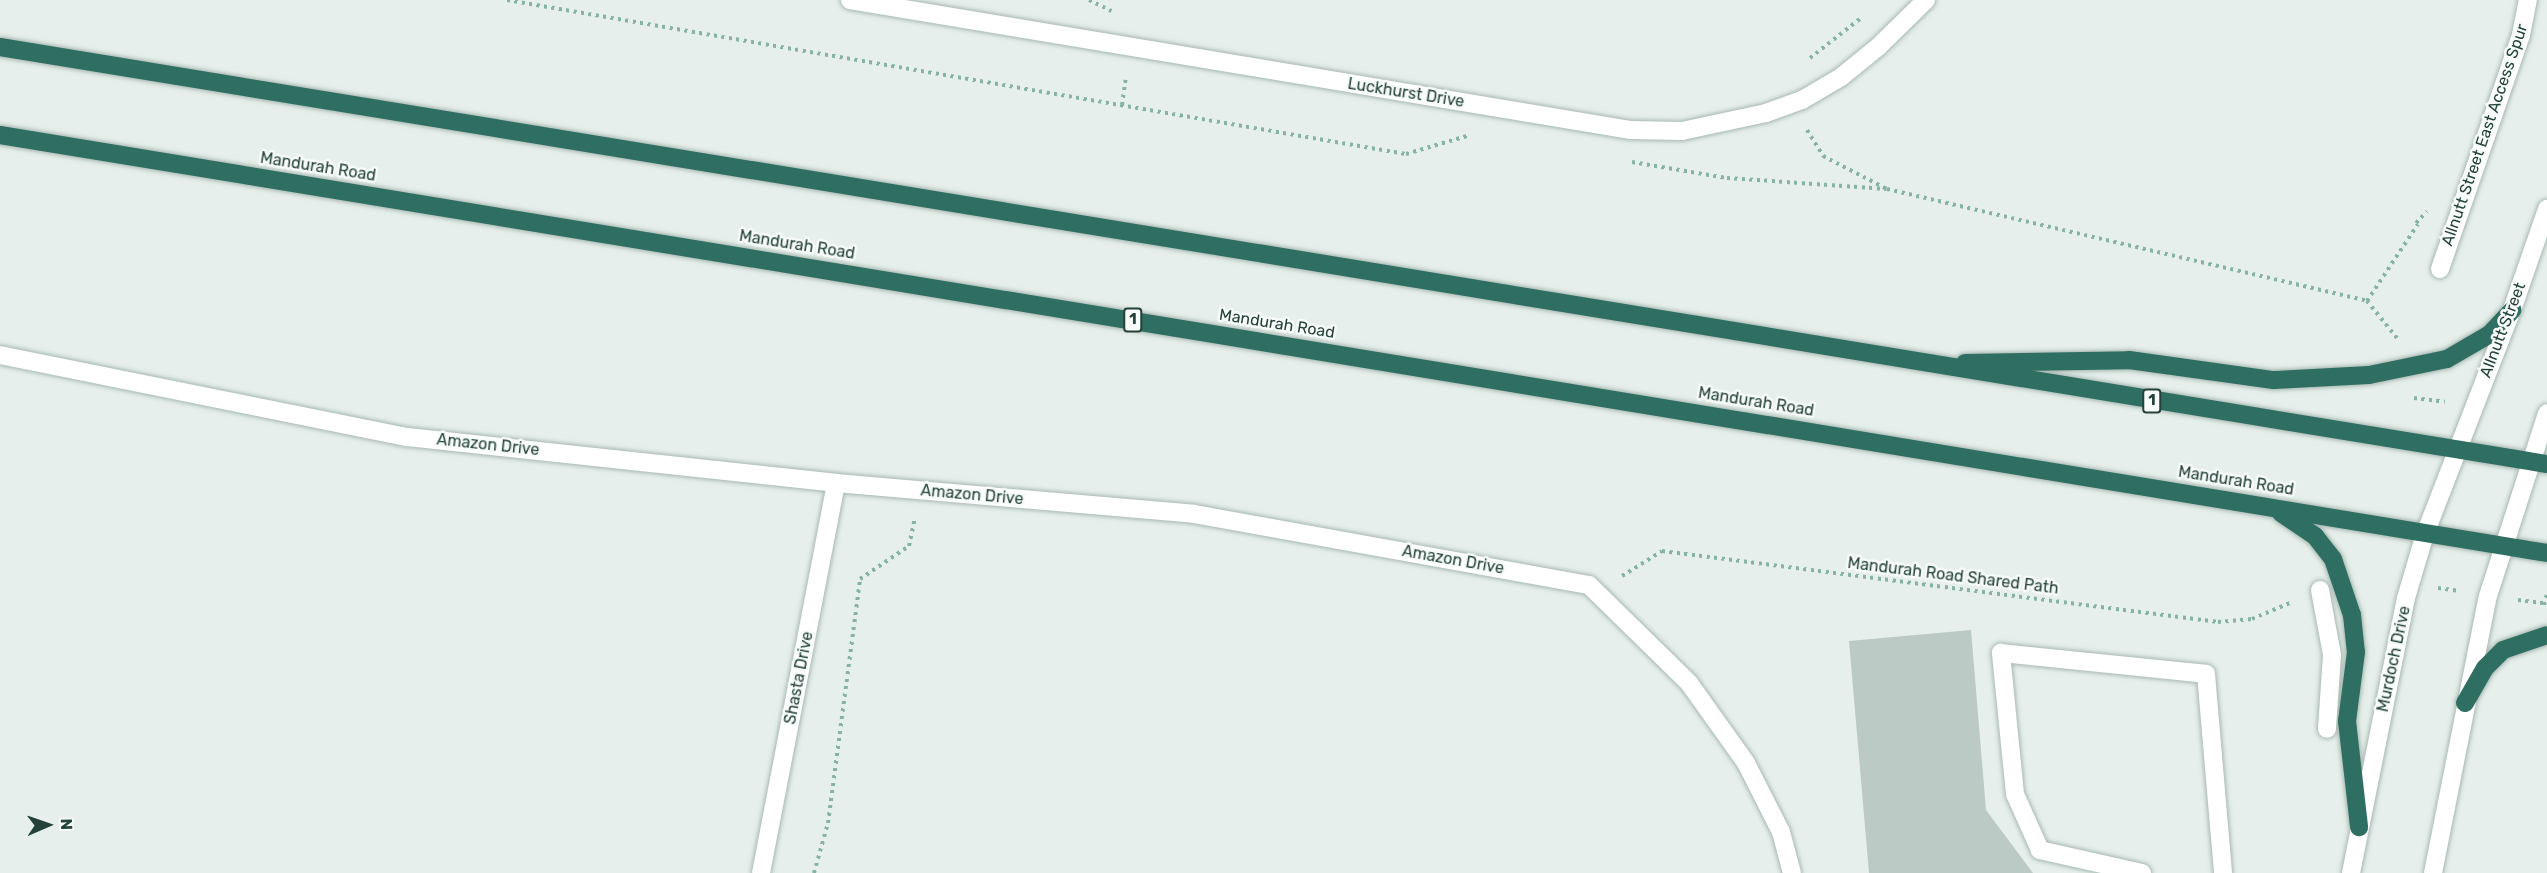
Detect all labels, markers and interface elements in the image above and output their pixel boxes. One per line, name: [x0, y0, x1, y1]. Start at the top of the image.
street label: Allnutt Street East Access Spur: [2438, 21, 2532, 249]
street label: Luckhurst Drive: [1346, 74, 1466, 112]
street label: Mandurah Road: [259, 148, 377, 186]
street label: Mandurah Road: [738, 226, 856, 264]
street label: Allnutt Street: [2476, 280, 2530, 380]
street label: Mandurah Road: [1218, 305, 1336, 343]
road number: 1: [1122, 308, 1144, 332]
street label: Mandurah Road: [1697, 383, 1815, 421]
road number: 1: [2142, 389, 2162, 413]
street label: Amazon Drive: [436, 430, 540, 460]
street label: Mandurah Road: [2177, 462, 2295, 500]
street label: Amazon Drive: [920, 481, 1024, 509]
street label: Amazon Drive: [1401, 542, 1505, 578]
street label: Mandurah Road Shared Path: [1846, 554, 2060, 598]
street label: Murdoch Drive: [2373, 604, 2415, 714]
street label: Shasta Drive: [781, 630, 817, 726]
north arrow: [18, 795, 78, 855]
text: N: [57, 818, 76, 830]

